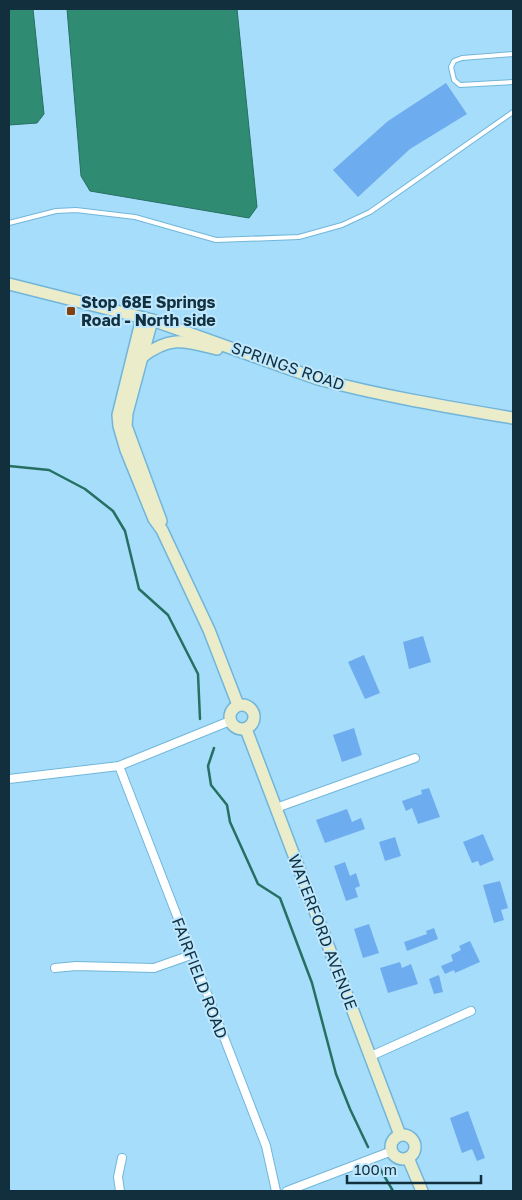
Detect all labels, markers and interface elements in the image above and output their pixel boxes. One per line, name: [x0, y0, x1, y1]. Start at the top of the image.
place label: Stop 68E Springs Road - North side: [81, 292, 216, 330]
marker: Stop 68E Springs Road - North side: [65, 305, 77, 317]
street label: SPRINGS ROAD: [229, 337, 347, 395]
street label: WATERFORD AVENUE: [284, 851, 362, 1013]
street label: FAIRFIELD ROAD: [168, 915, 232, 1041]
scale bar: [347, 1152, 481, 1184]
text: 100 m: [354, 1160, 397, 1178]

